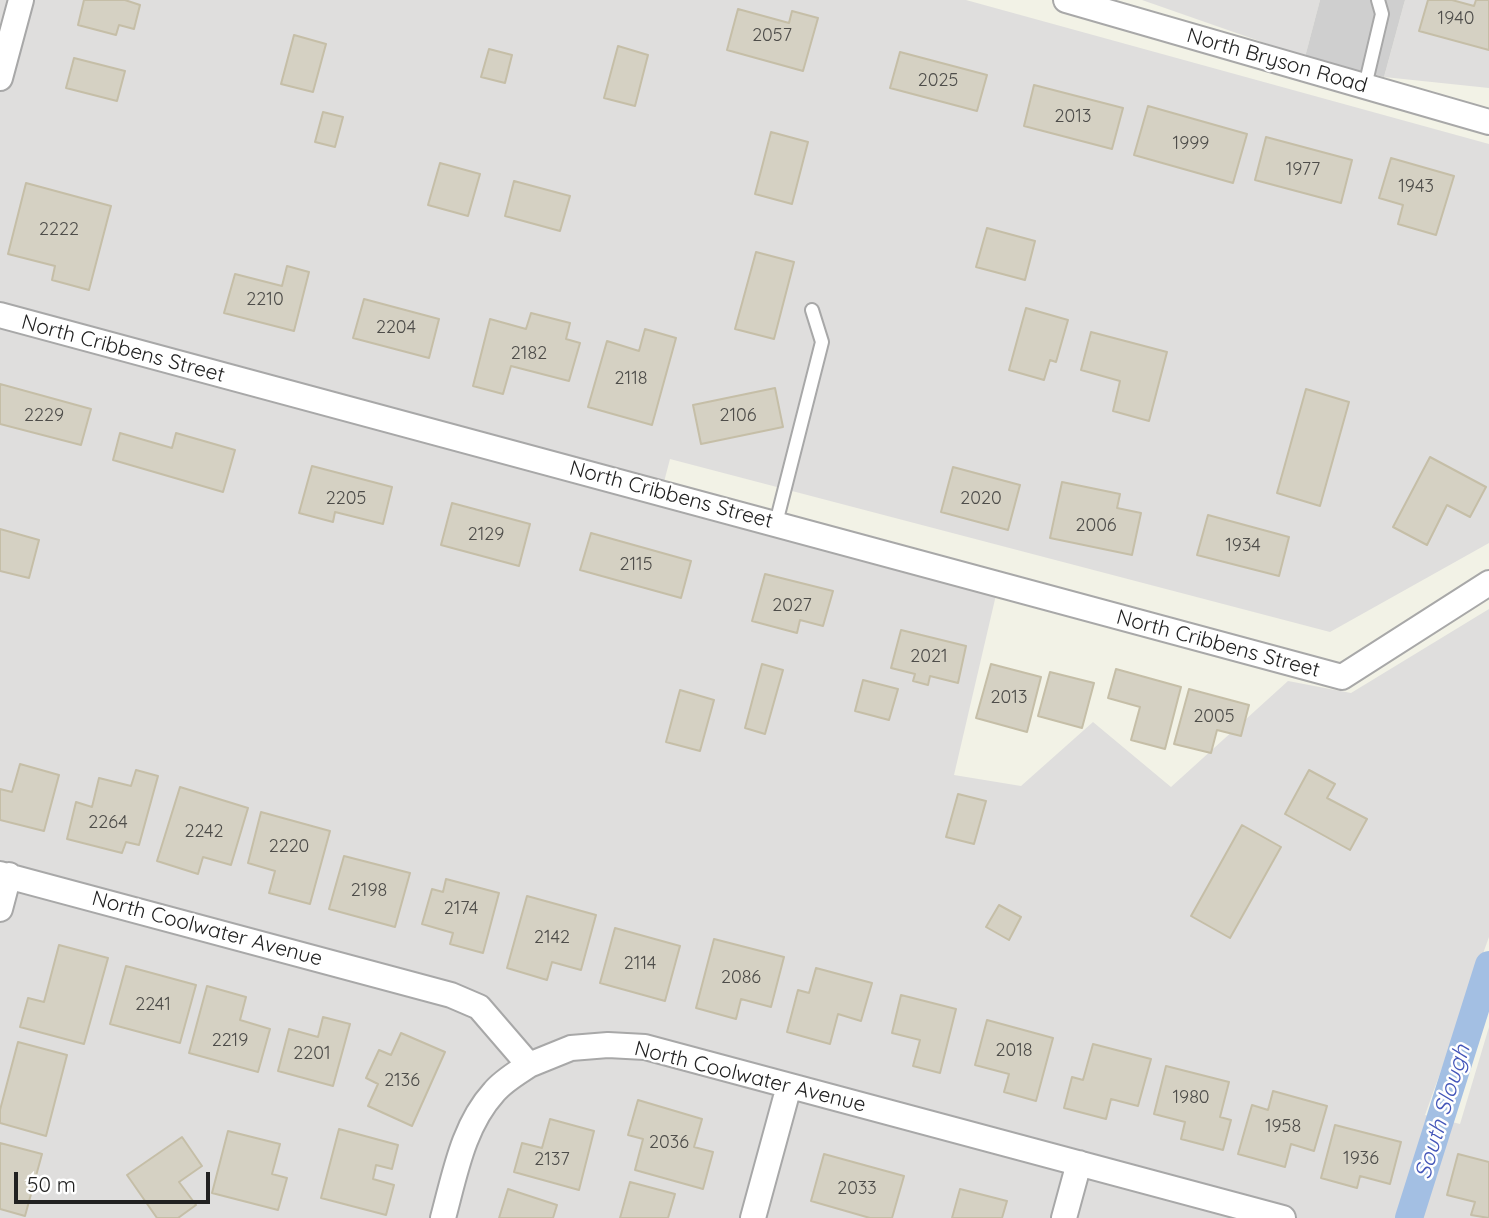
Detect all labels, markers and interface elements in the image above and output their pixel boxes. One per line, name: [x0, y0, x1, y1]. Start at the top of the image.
house number: 1940: [1438, 8, 1474, 30]
street label: North Bryson Road: [1184, 23, 1370, 99]
house number: 2057: [752, 25, 792, 47]
house number: 2025: [918, 70, 958, 92]
house number: 2013: [1055, 106, 1091, 128]
house number: 1999: [1173, 133, 1209, 155]
house number: 1977: [1286, 159, 1320, 181]
house number: 1943: [1398, 176, 1434, 198]
house number: 2222: [39, 219, 79, 241]
house number: 2210: [246, 289, 284, 311]
street label: North Cribbens Street: [19, 310, 227, 388]
house number: 2204: [376, 317, 416, 339]
house number: 2182: [511, 343, 547, 365]
house number: 2118: [614, 368, 648, 390]
house number: 2229: [24, 405, 64, 427]
house number: 2106: [719, 405, 757, 427]
street label: North Cribbens Street: [567, 456, 775, 534]
house number: 2205: [326, 488, 366, 510]
house number: 2020: [960, 488, 1002, 510]
house number: 2006: [1075, 515, 1117, 537]
house number: 2129: [468, 524, 504, 546]
house number: 1934: [1225, 535, 1261, 557]
house number: 2115: [619, 554, 653, 576]
house number: 2027: [772, 595, 812, 617]
street label: North Cribbens Street: [1114, 605, 1322, 683]
house number: 2021: [910, 646, 948, 668]
house number: 2013: [991, 687, 1027, 709]
house number: 2005: [1193, 706, 1235, 728]
house number: 2264: [88, 812, 128, 834]
house number: 2242: [184, 821, 224, 843]
house number: 2220: [269, 836, 309, 858]
house number: 2198: [351, 880, 387, 902]
street label: North Coolwater Avenue: [89, 886, 325, 972]
house number: 2174: [444, 898, 478, 920]
house number: 2142: [534, 927, 570, 949]
house number: 2114: [624, 953, 656, 975]
house number: 2086: [721, 967, 761, 989]
house number: 2241: [135, 994, 171, 1016]
house number: 2219: [212, 1030, 248, 1052]
street label: North Coolwater Avenue: [632, 1036, 868, 1118]
house number: 2018: [995, 1040, 1033, 1062]
water label: South Slough: [1409, 1041, 1477, 1183]
house number: 2201: [293, 1043, 331, 1065]
house number: 2136: [384, 1070, 420, 1092]
house number: 1980: [1172, 1087, 1210, 1109]
house number: 1958: [1265, 1116, 1301, 1138]
house number: 2036: [649, 1132, 689, 1154]
house number: 1936: [1343, 1148, 1379, 1170]
house number: 2137: [534, 1149, 570, 1171]
scale bar: [18, 1158, 214, 1202]
text: 50 m: [27, 1171, 76, 1197]
house number: 2033: [837, 1178, 877, 1200]

